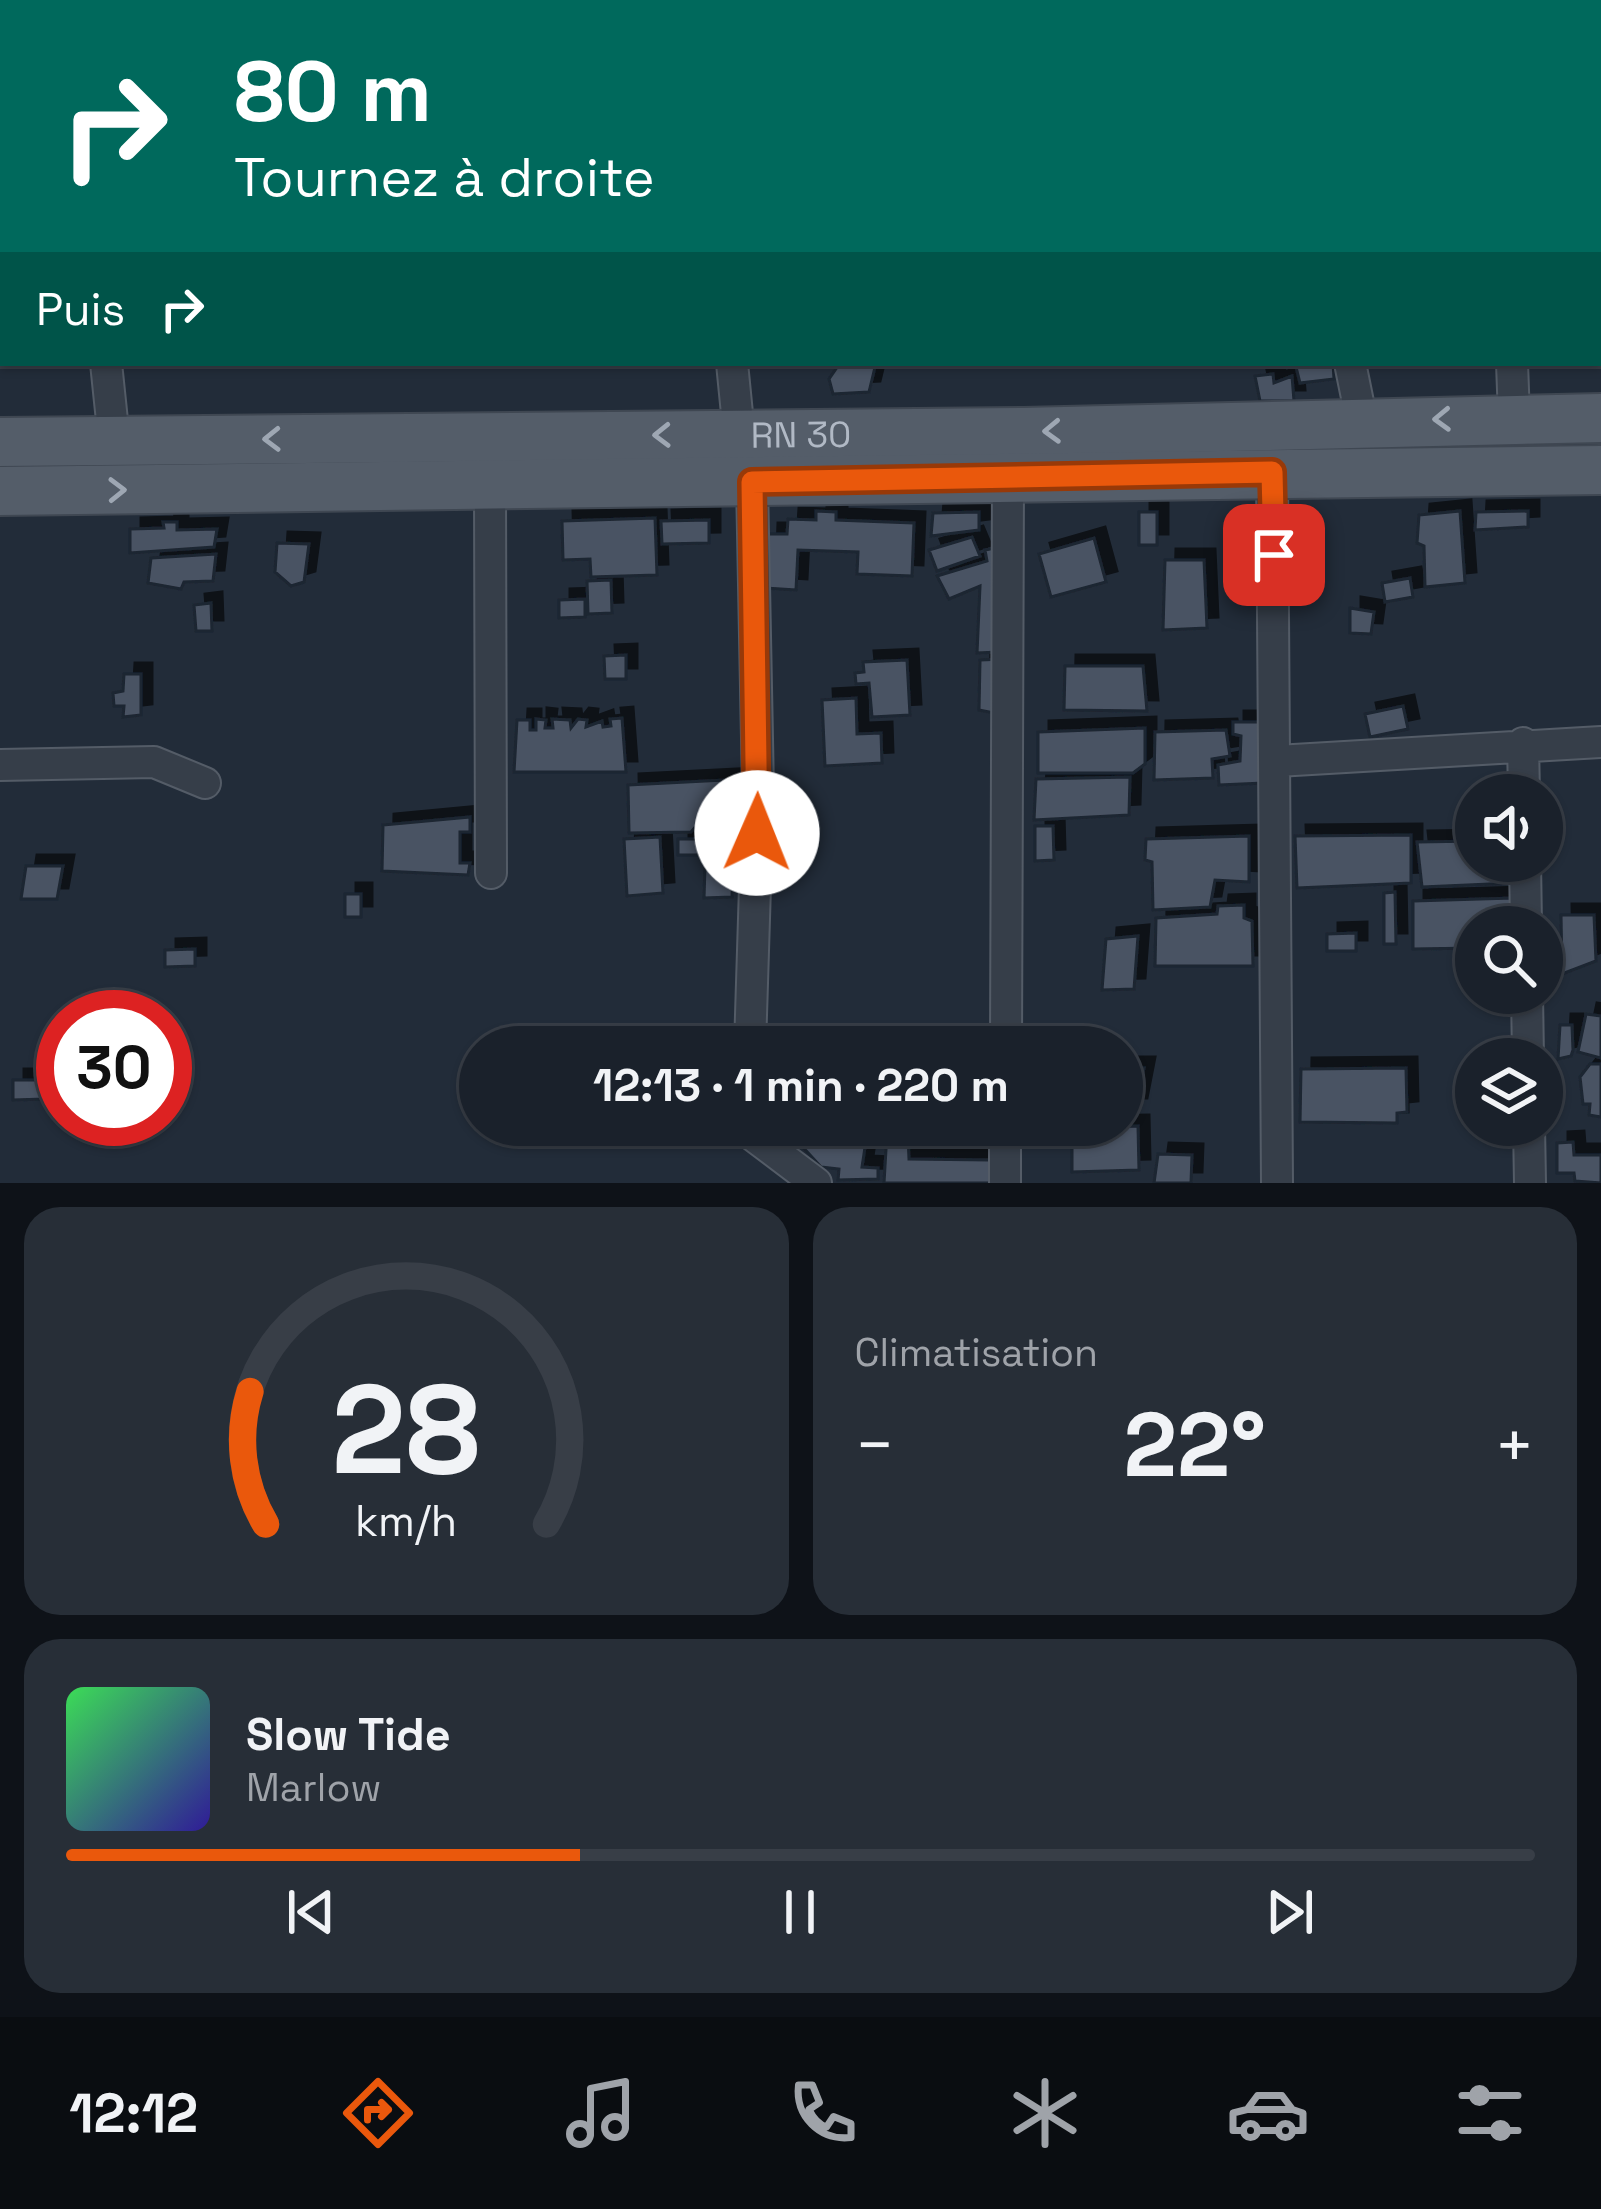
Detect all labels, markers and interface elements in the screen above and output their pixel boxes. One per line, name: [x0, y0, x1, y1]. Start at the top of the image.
text: 80 m: [234, 38, 432, 146]
icon: right: [36, 48, 192, 204]
text: Tournez à droite: [234, 143, 655, 212]
icon: right: [149, 276, 215, 342]
text: Puis: [36, 281, 125, 338]
one-way arrow: [1432, 406, 1451, 432]
street label: RN 30: [750, 412, 852, 459]
one-way arrow: [1042, 418, 1061, 444]
one-way arrow: [652, 422, 670, 448]
one-way arrow: [262, 426, 280, 452]
one-way arrow: [109, 477, 127, 503]
pin: [1223, 504, 1325, 606]
icon: arrive: [1241, 522, 1307, 588]
position arrow: [694, 770, 820, 896]
map controls: [1455, 774, 1563, 1146]
button: sound: [1455, 774, 1563, 882]
button: search: [1455, 906, 1563, 1014]
speed limit sign: 30: [36, 990, 192, 1146]
button: layers: [1455, 1038, 1563, 1146]
text: 12:13 · 1 min · 220 m: [593, 1057, 1009, 1114]
text: Climatisation: [855, 1328, 1098, 1377]
text: 28: [332, 1350, 481, 1509]
text: 22°: [1124, 1387, 1266, 1502]
text: −: [855, 1403, 895, 1487]
text: +: [1494, 1403, 1535, 1487]
text: km/h: [355, 1494, 457, 1549]
text: Slow Tide: [246, 1706, 451, 1763]
text: Marlow: [246, 1763, 381, 1812]
icon: previous: [278, 1879, 344, 1945]
icon: pause: [767, 1879, 833, 1945]
icon: next: [1257, 1879, 1323, 1945]
icon: directions: [336, 2071, 420, 2155]
icon: music: [559, 2071, 643, 2155]
icon: phone: [781, 2071, 865, 2155]
icon: climate: [1003, 2071, 1087, 2155]
icon: car: [1226, 2071, 1310, 2155]
icon: filters: [1448, 2071, 1532, 2155]
text: 12:12: [69, 2079, 198, 2148]

